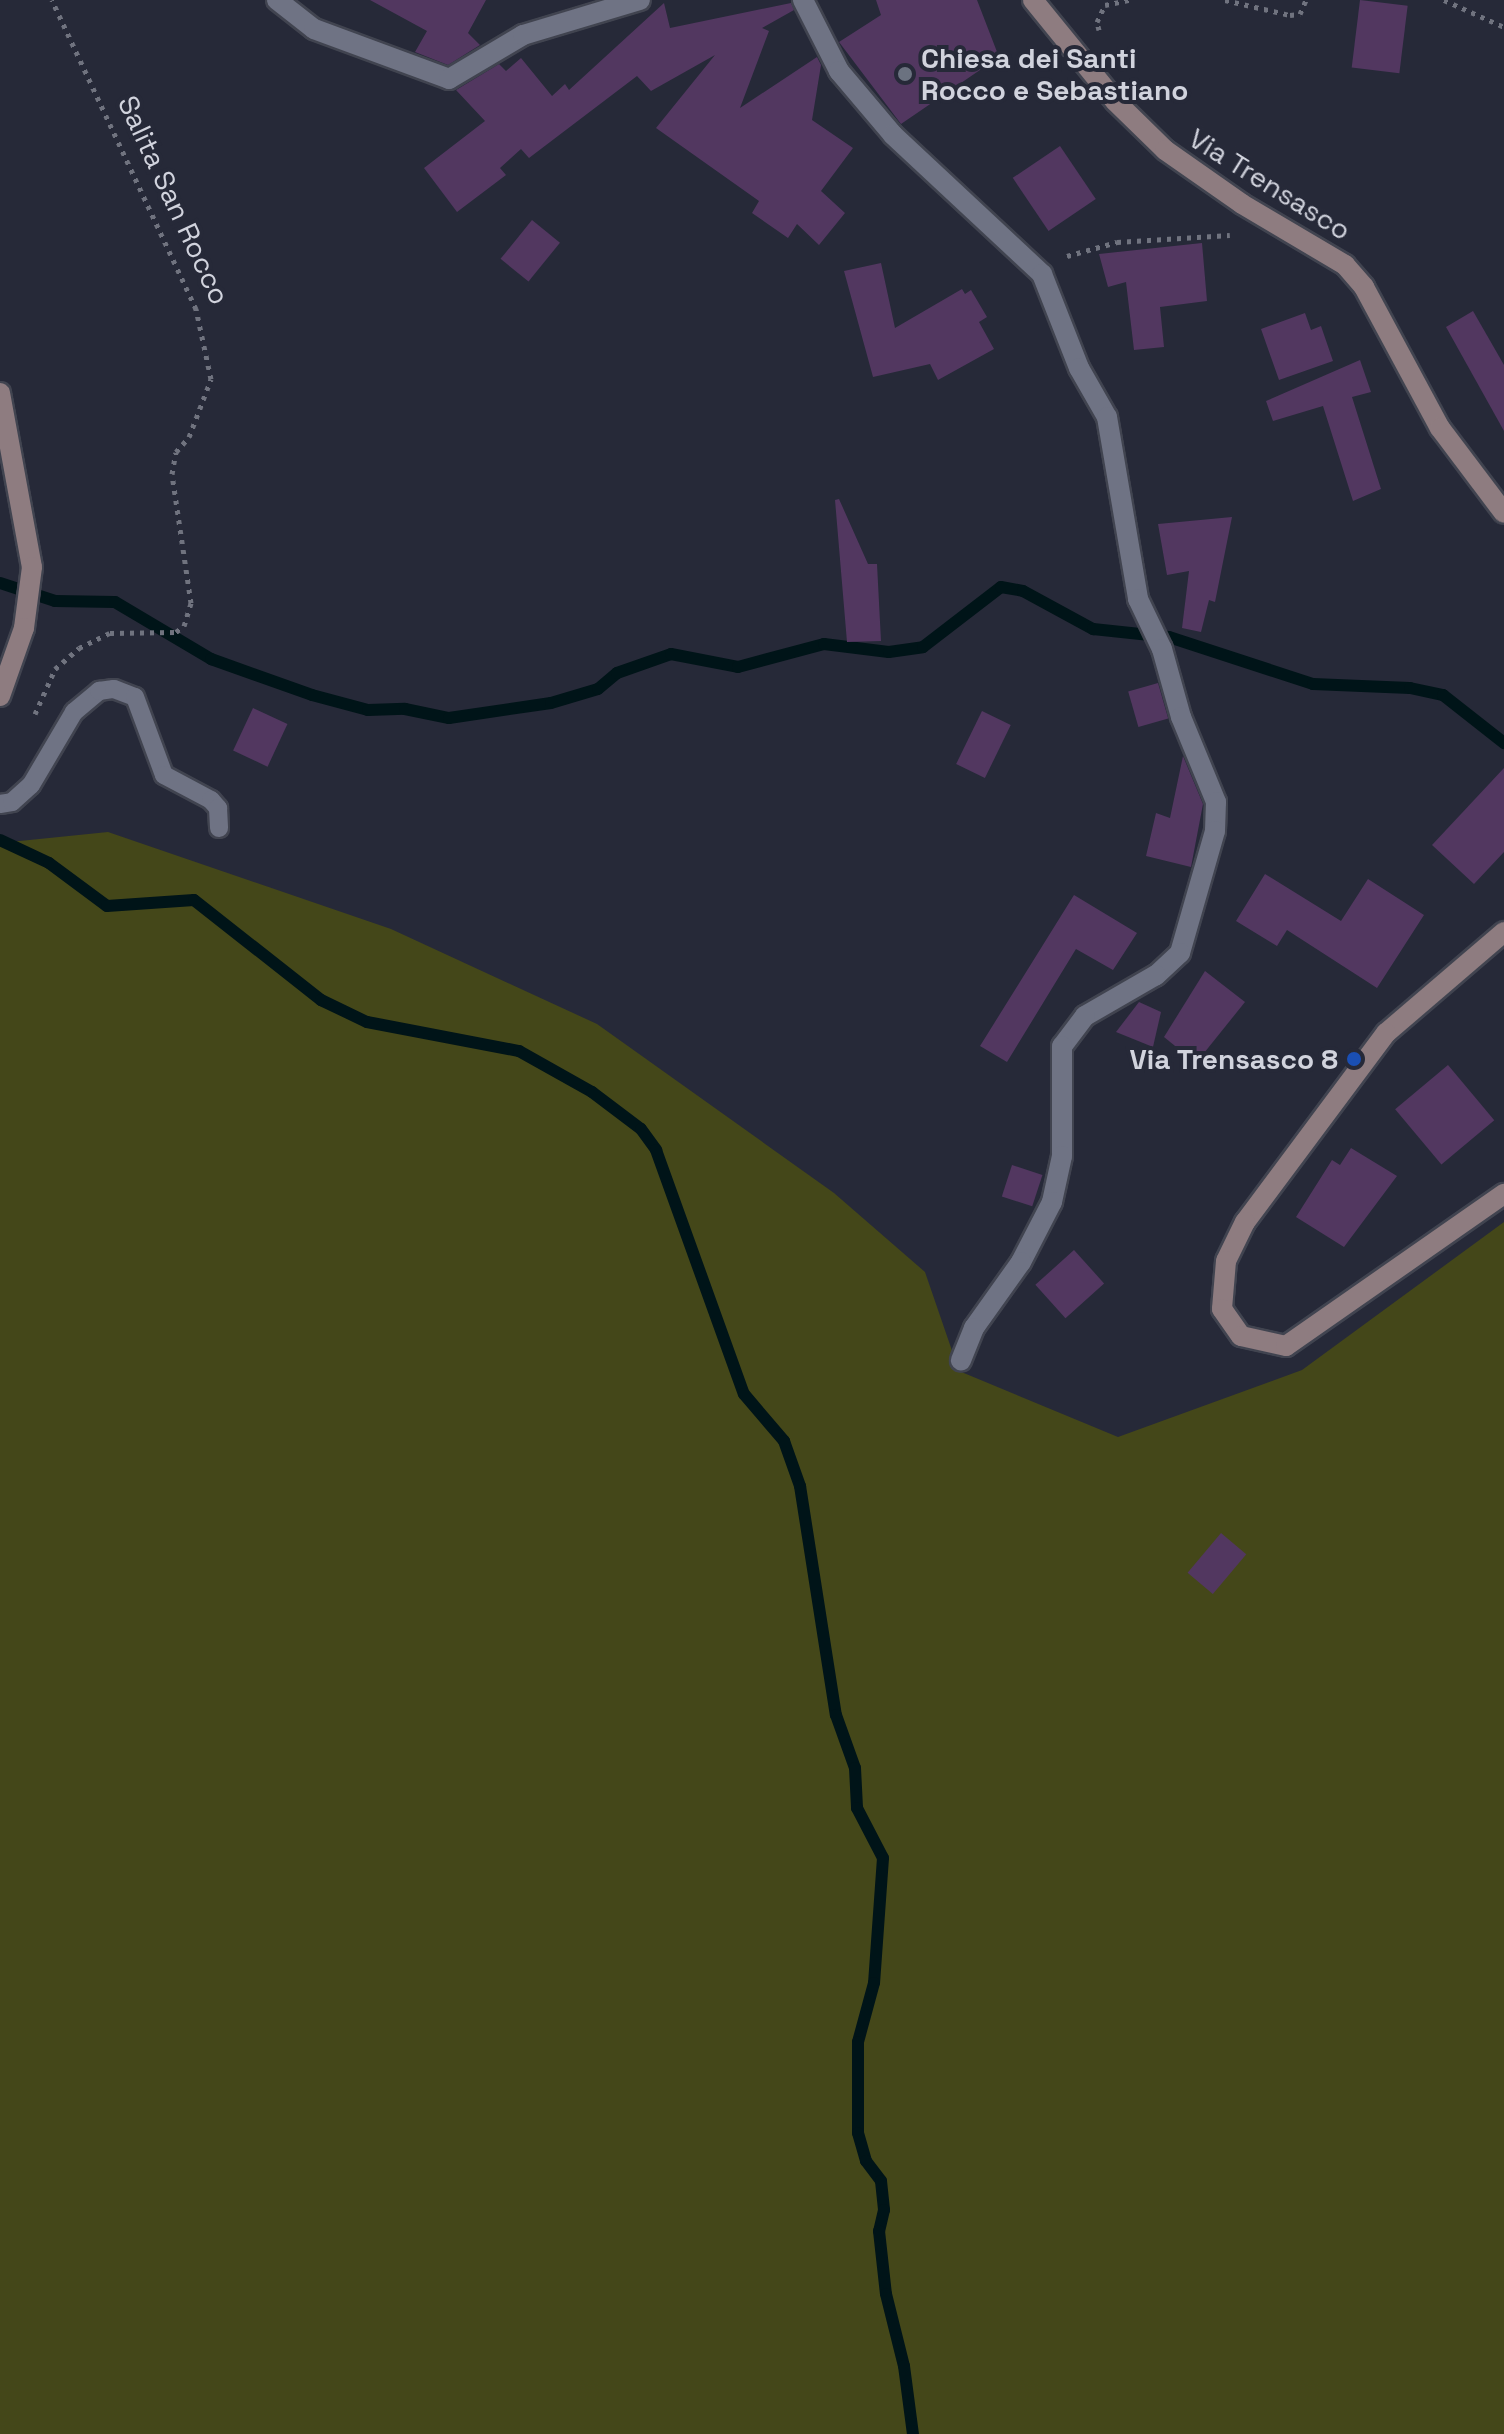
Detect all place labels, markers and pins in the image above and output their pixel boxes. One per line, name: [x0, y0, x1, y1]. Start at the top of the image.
place label: Chiesa dei Santi Rocco e Sebastiano: [921, 41, 1188, 107]
marker: Chiesa dei Santi Rocco e Sebastiano: [896, 65, 914, 83]
place label: Via Trensasco 8: [1129, 1042, 1338, 1076]
marker: Via Trensasco 8: [1345, 1050, 1363, 1068]

